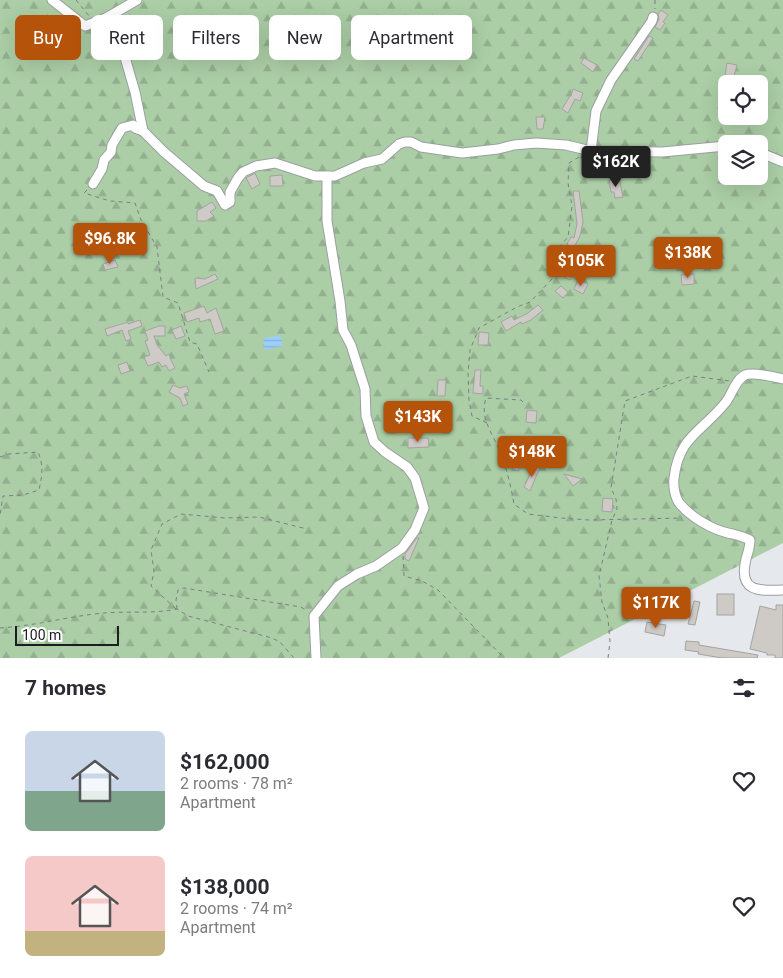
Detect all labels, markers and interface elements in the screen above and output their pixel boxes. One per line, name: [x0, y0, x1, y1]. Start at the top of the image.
chip: Buy: [15, 15, 81, 60]
chip: Rent: [91, 15, 163, 60]
chip: Filters: [173, 15, 259, 60]
chip: New: [269, 15, 341, 60]
chip: Apartment: [351, 15, 472, 60]
map controls: [718, 75, 768, 185]
button: locate: [718, 75, 768, 125]
button: layers: [718, 135, 768, 185]
pin: $162K: [581, 146, 651, 188]
text: $162K: [593, 152, 639, 171]
pin: $96.8K: [69, 222, 151, 265]
text: $96.8K: [84, 229, 136, 248]
pin: $138K: [653, 236, 723, 279]
text: $138K: [665, 243, 711, 262]
pin: $105K: [546, 244, 616, 287]
text: $105K: [558, 251, 604, 270]
pin: $143K: [383, 400, 453, 443]
text: $143K: [395, 407, 441, 426]
pin: $148K: [497, 436, 567, 478]
text: $148K: [509, 442, 555, 461]
pin: $117K: [621, 586, 691, 629]
text: $117K: [633, 593, 679, 612]
scale bar: [15, 623, 119, 646]
text: 100 m: [22, 627, 61, 643]
icon: filters: [730, 674, 758, 702]
text: 7 homes: [25, 676, 106, 700]
text: $162,000: [180, 750, 270, 774]
icon: home: [65, 751, 125, 811]
icon: heart: [730, 767, 758, 795]
text: 2 rooms · 78 m²: [180, 774, 293, 793]
text: Apartment: [180, 793, 256, 812]
text: $138,000: [180, 875, 270, 899]
icon: home: [65, 876, 125, 936]
icon: heart: [730, 892, 758, 920]
text: 2 rooms · 74 m²: [180, 899, 293, 918]
text: Apartment: [180, 918, 256, 937]

